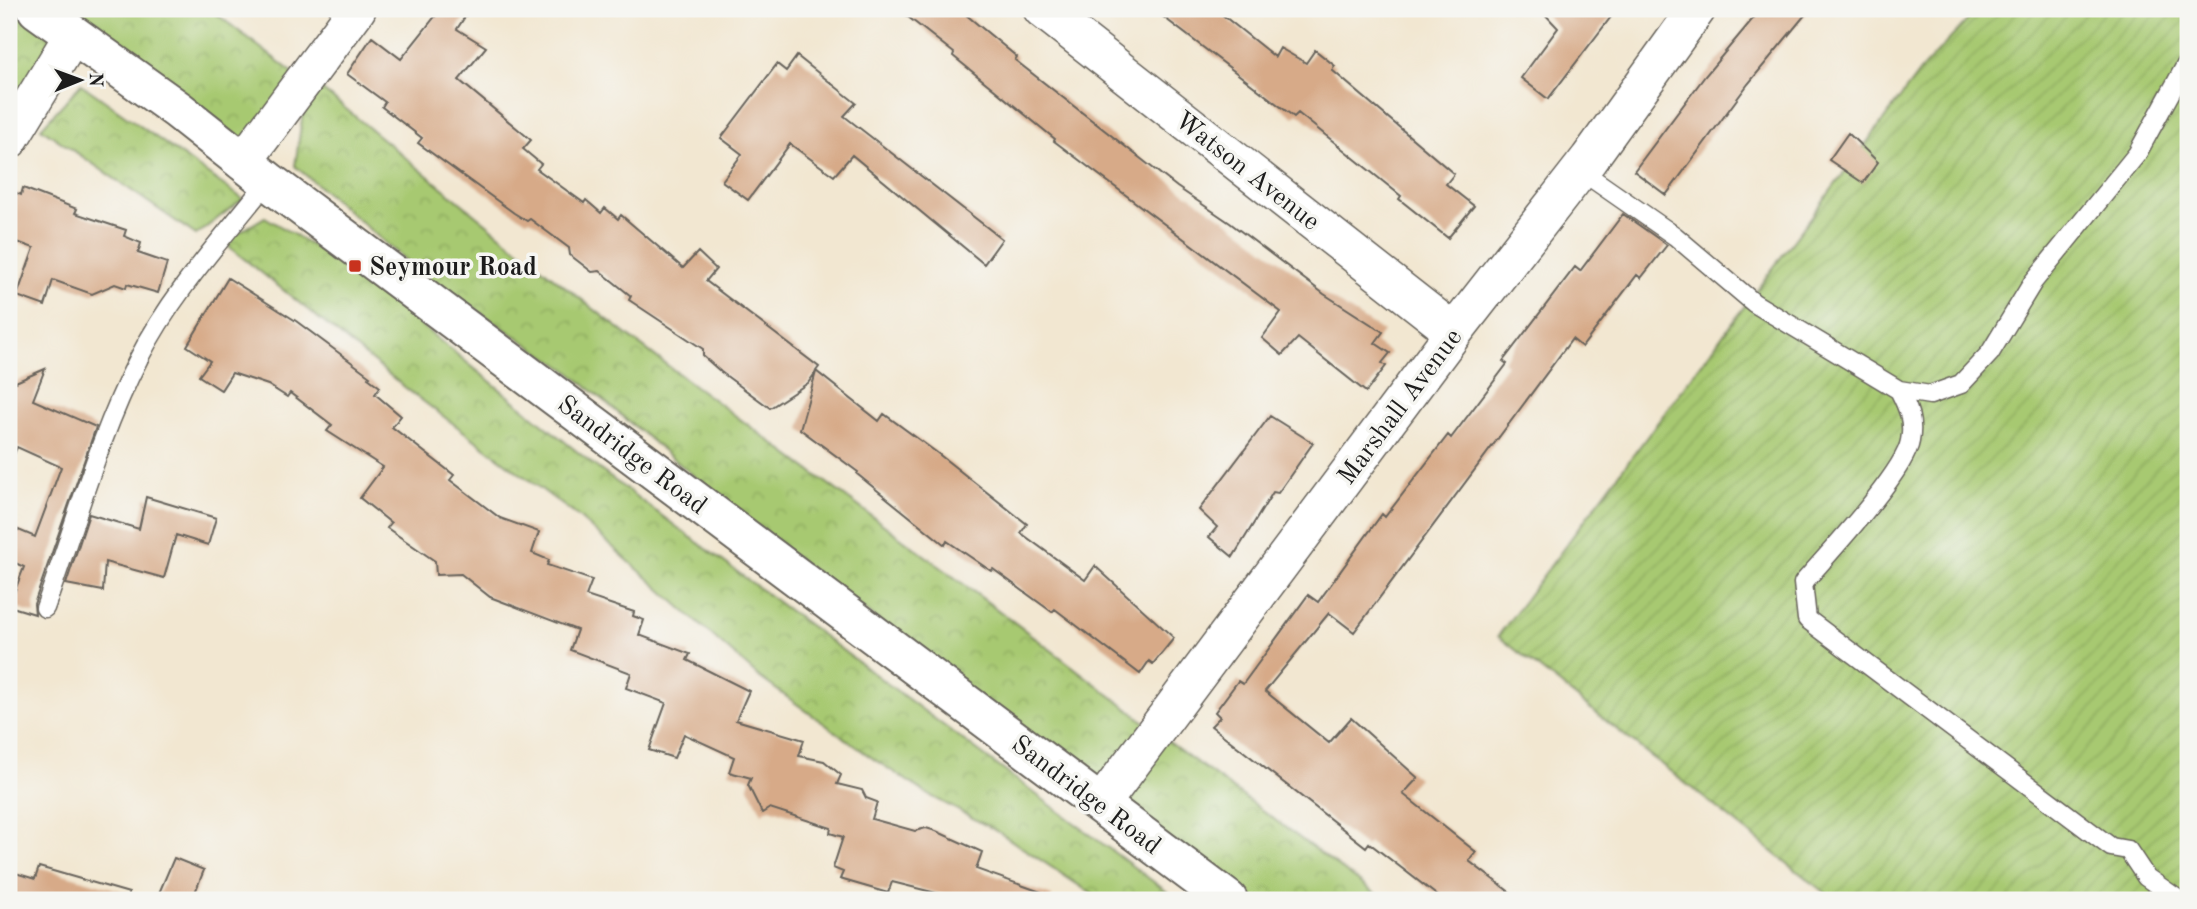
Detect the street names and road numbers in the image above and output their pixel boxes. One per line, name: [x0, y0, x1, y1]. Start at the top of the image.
street label: Watson Avenue: [1170, 107, 1324, 236]
street label: Marshall Avenue: [1334, 325, 1467, 490]
street label: Sandridge Road: [552, 391, 711, 520]
street label: Sandridge Road: [1006, 731, 1165, 860]

